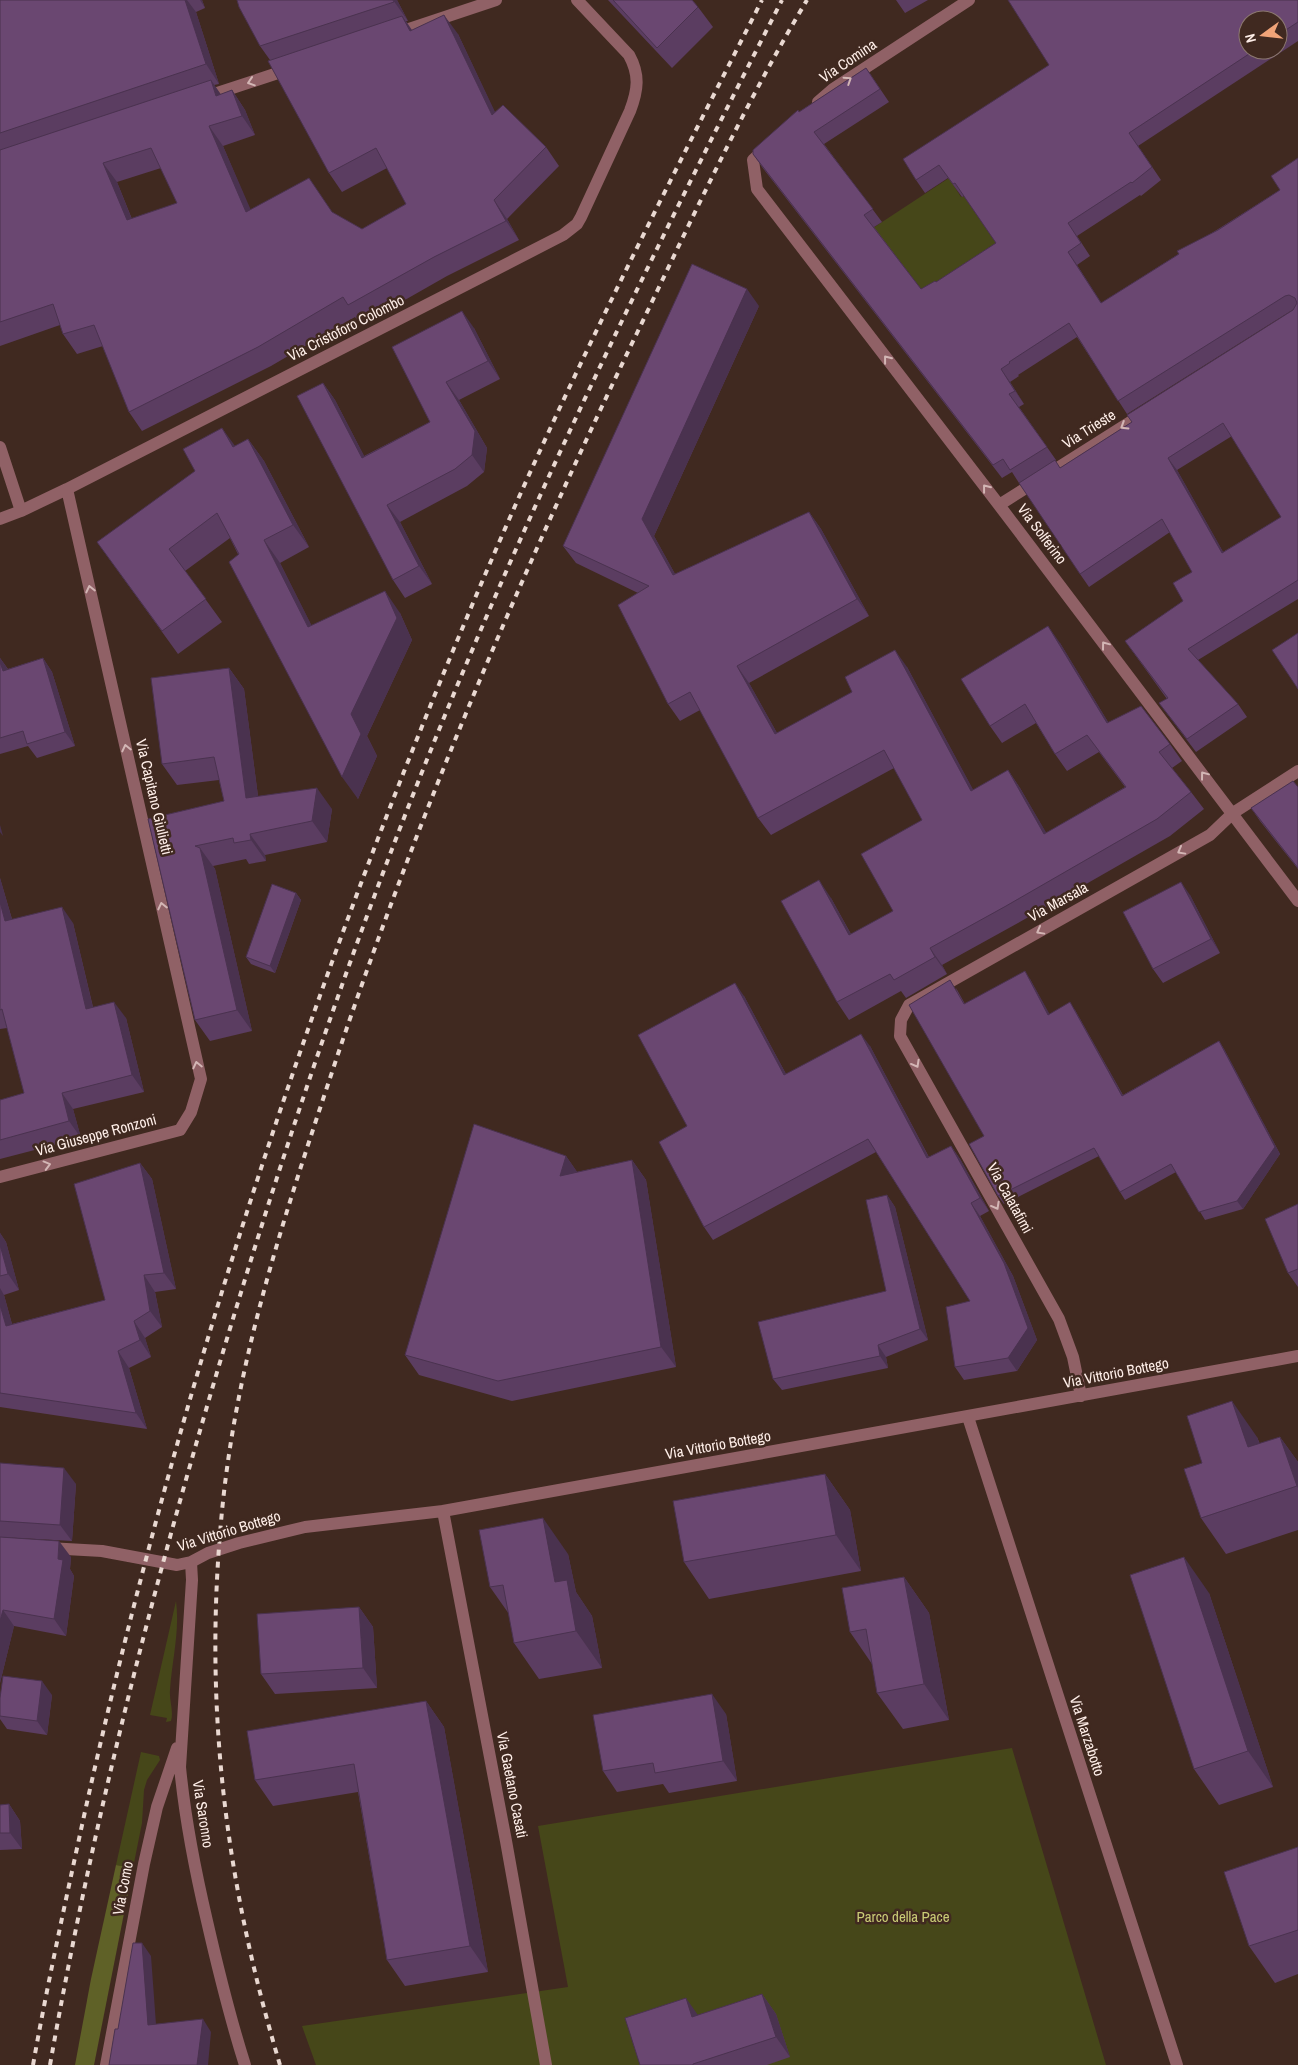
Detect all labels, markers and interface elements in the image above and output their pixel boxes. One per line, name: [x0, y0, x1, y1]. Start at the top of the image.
north arrow: [1238, 10, 1288, 60]
text: N: [1241, 32, 1260, 45]
street label: Via Comina: [815, 34, 881, 87]
one-way arrow: [247, 76, 256, 86]
one-way arrow: [842, 77, 852, 86]
street label: Via Cristoforo Colombo: [284, 289, 408, 366]
one-way arrow: [884, 355, 893, 365]
street label: Via Trieste: [1058, 404, 1120, 453]
one-way arrow: [1120, 420, 1130, 429]
one-way arrow: [983, 484, 992, 494]
street label: Via Solferino: [1013, 499, 1072, 568]
one-way arrow: [85, 585, 96, 594]
one-way arrow: [1102, 642, 1111, 651]
street label: Via Capitano Giulietti: [131, 737, 178, 857]
one-way arrow: [121, 743, 132, 752]
one-way arrow: [1201, 771, 1210, 781]
one-way arrow: [1178, 845, 1187, 855]
street label: Via Marsala: [1024, 876, 1092, 927]
one-way arrow: [157, 902, 168, 911]
one-way arrow: [1036, 925, 1045, 935]
one-way arrow: [910, 1059, 920, 1068]
one-way arrow: [193, 1060, 203, 1069]
street label: Via Giuseppe Ronzoni: [33, 1108, 159, 1161]
street label: Via Calatafimi: [982, 1159, 1038, 1237]
one-way arrow: [43, 1160, 52, 1171]
one-way arrow: [990, 1201, 1000, 1210]
street label: Via Vittorio Bottego: [1061, 1352, 1171, 1393]
street label: Via Vittorio Bottego: [663, 1425, 773, 1464]
street label: Via Vittorio Bottego: [175, 1505, 283, 1556]
street label: Via Marzabotto: [1065, 1693, 1110, 1779]
street label: Via Gaetano Casati: [492, 1730, 533, 1840]
street label: Via Saronno: [188, 1779, 219, 1849]
street label: Via Como: [107, 1859, 138, 1917]
park label: Parco della Pace: [857, 1906, 950, 1927]

